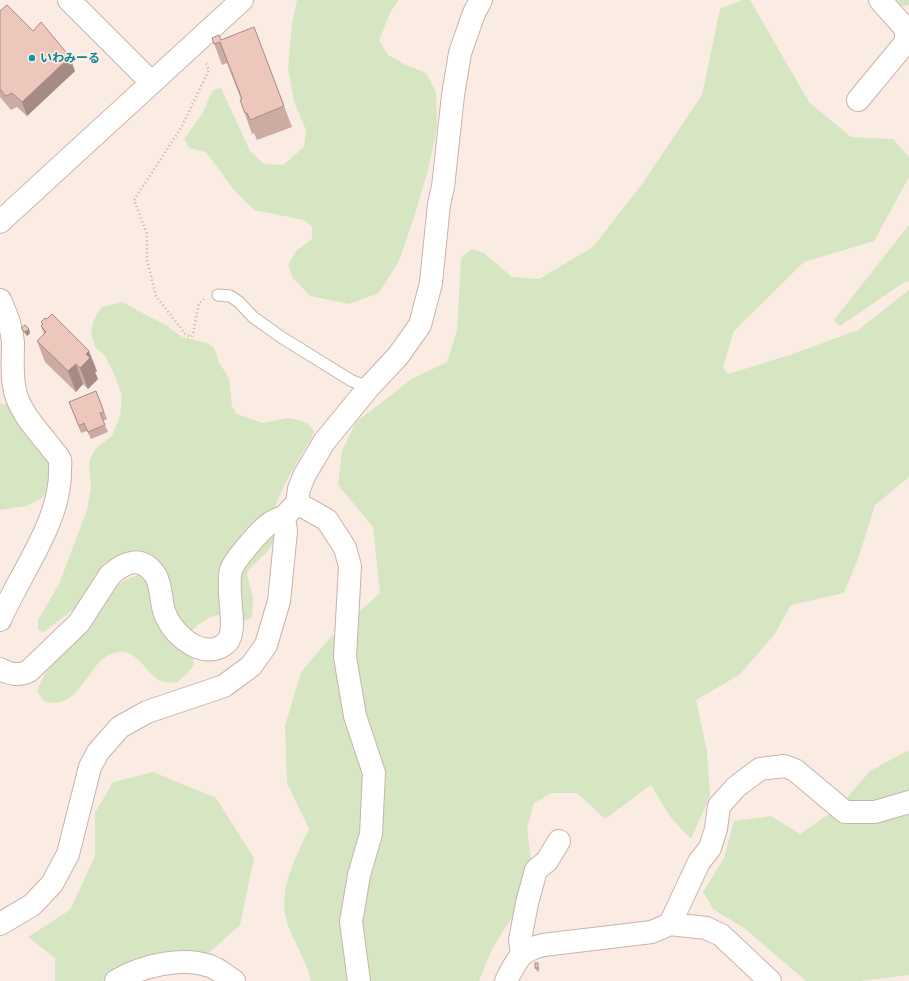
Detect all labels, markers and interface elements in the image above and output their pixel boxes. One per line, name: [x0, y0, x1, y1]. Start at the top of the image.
place label: いわみーる: [40, 50, 100, 66]
marker: いわみーる: [27, 53, 37, 63]

